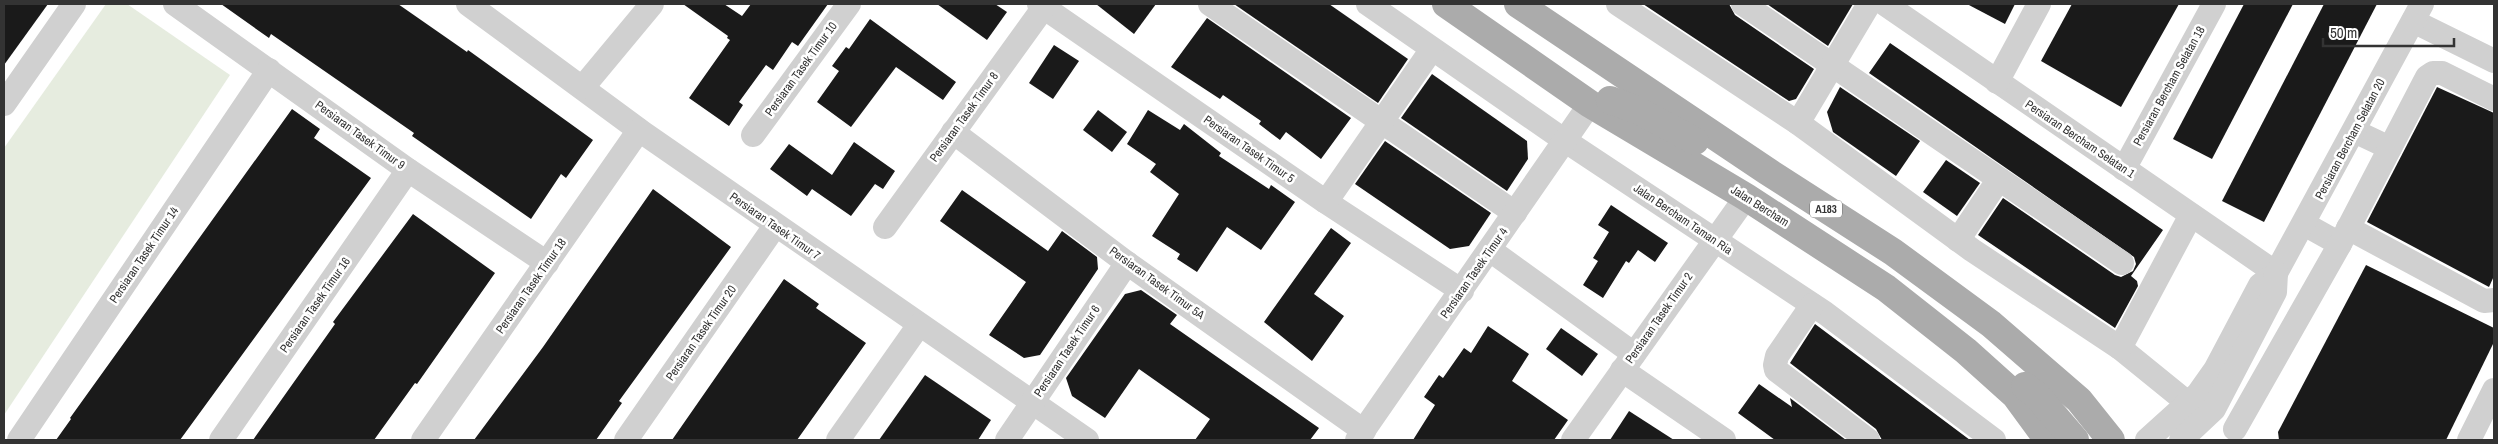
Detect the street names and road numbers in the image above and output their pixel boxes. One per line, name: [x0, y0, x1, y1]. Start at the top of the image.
street label: Persiaran Tasek Timur 10: [761, 19, 841, 119]
street label: Persiaran Bercham Selatan 18: [2129, 23, 2209, 149]
street label: Persiaran Tasek Timur 8: [926, 69, 1002, 165]
street label: Persiaran Bercham Selatan 20: [2311, 76, 2389, 202]
street label: Persiaran Bercham Selatan 1: [2022, 96, 2138, 182]
street label: Persiaran Tasek Timur 9: [312, 97, 408, 173]
street label: Persiaran Tasek Timur 5: [1200, 112, 1298, 187]
street label: Jalan Bercham Taman Ria: [1630, 180, 1736, 258]
street label: Jalan Bercham: [1728, 182, 1792, 230]
street label: Persiaran Tasek Timur 7: [726, 189, 824, 264]
road number: A183: [1810, 200, 1842, 218]
street label: Persiaran Tasek Timur 14: [106, 203, 182, 306]
street label: Persiaran Tasek Timur 4: [1437, 224, 1512, 322]
street label: Persiaran Tasek Timur 18: [492, 235, 570, 337]
street label: Persiaran Tasek Timur 5A: [1106, 243, 1208, 323]
street label: Persiaran Tasek Timur 16: [276, 254, 354, 356]
street label: Persiaran Tasek Timur 2: [1622, 269, 1696, 367]
street label: Persiaran Tasek Timur 20: [662, 282, 740, 384]
street label: Persiaran Tasek Timur 6: [1030, 302, 1104, 400]

